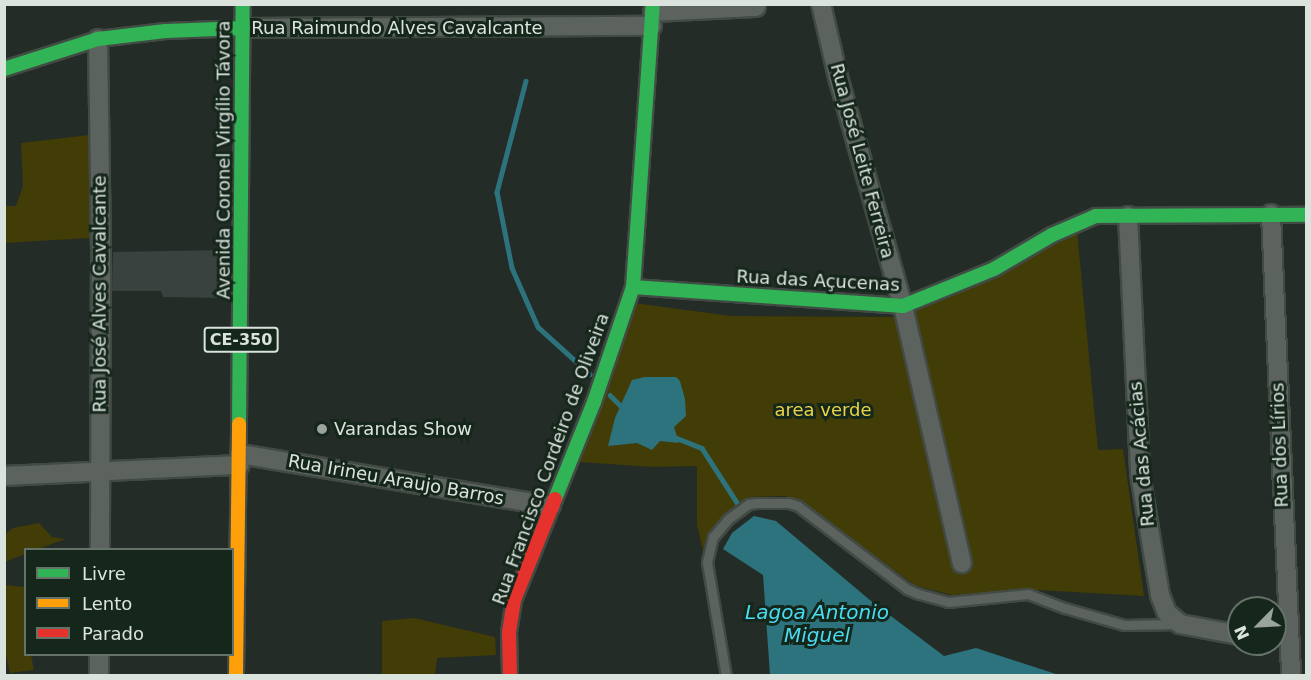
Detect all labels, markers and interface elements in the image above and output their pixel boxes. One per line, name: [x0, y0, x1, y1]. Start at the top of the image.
street label: Rua Raimundo Alves Cavalcante: [251, 17, 543, 39]
street label: Avenida Coronel Virgílio Távora: [213, 21, 235, 299]
street label: Rua José Leite Ferreira: [826, 61, 898, 261]
street label: Rua José Alves Cavalcante: [89, 175, 111, 413]
street label: Rua das Açucenas: [736, 266, 900, 296]
street label: Rua Francisco Cordeiro de Oliveira: [488, 310, 614, 608]
road number: CE-350: [204, 327, 278, 353]
street label: Rua das Acácias: [1125, 381, 1159, 527]
street label: Rua dos Lírios: [1267, 382, 1293, 508]
park label: area verde: [774, 399, 872, 421]
place label: Varandas Show: [334, 418, 472, 440]
marker: Varandas Show: [315, 422, 329, 436]
street label: Rua Irineu Araujo Barros: [286, 450, 506, 510]
legend: [24, 548, 234, 656]
text: Livre: [82, 563, 126, 584]
text: Lento: [82, 593, 132, 614]
north arrow: [1227, 596, 1287, 656]
water label: Lagoa Antonio Miguel: [745, 600, 889, 647]
text: Parado: [82, 623, 144, 644]
text: N: [1231, 623, 1253, 643]

